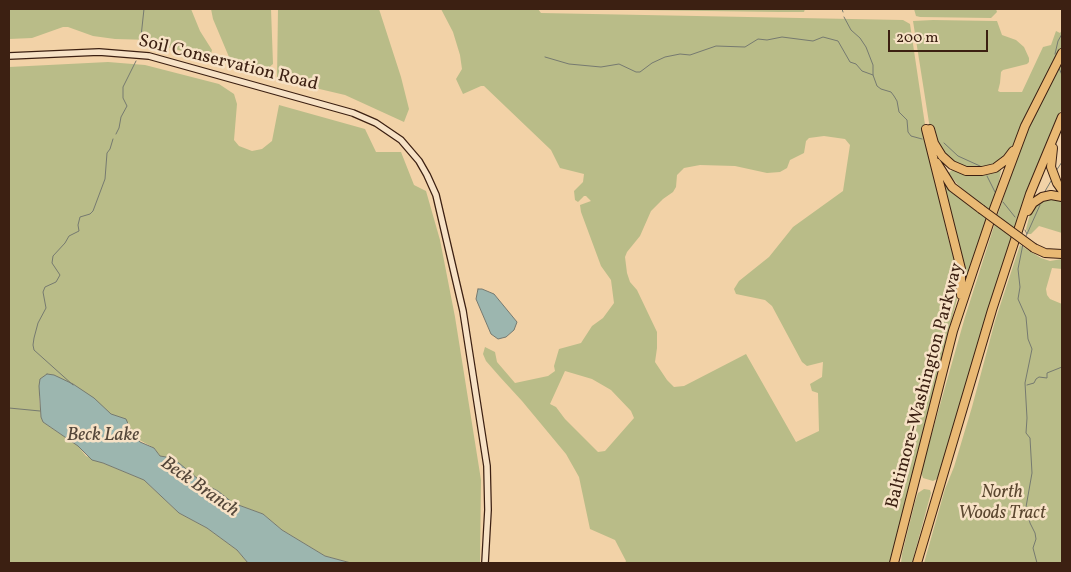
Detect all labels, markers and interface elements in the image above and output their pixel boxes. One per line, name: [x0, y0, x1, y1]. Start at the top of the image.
scale bar: [891, 20, 991, 52]
text: 200 m: [896, 28, 939, 49]
street label: Soil Conservation Road: [136, 31, 320, 97]
street label: Baltimore-Washington Parkway: [883, 261, 969, 511]
water label: Beck Lake: [67, 426, 139, 448]
water label: Beck Branch: [155, 453, 243, 523]
park label: North Woods Tract: [958, 483, 1046, 526]

